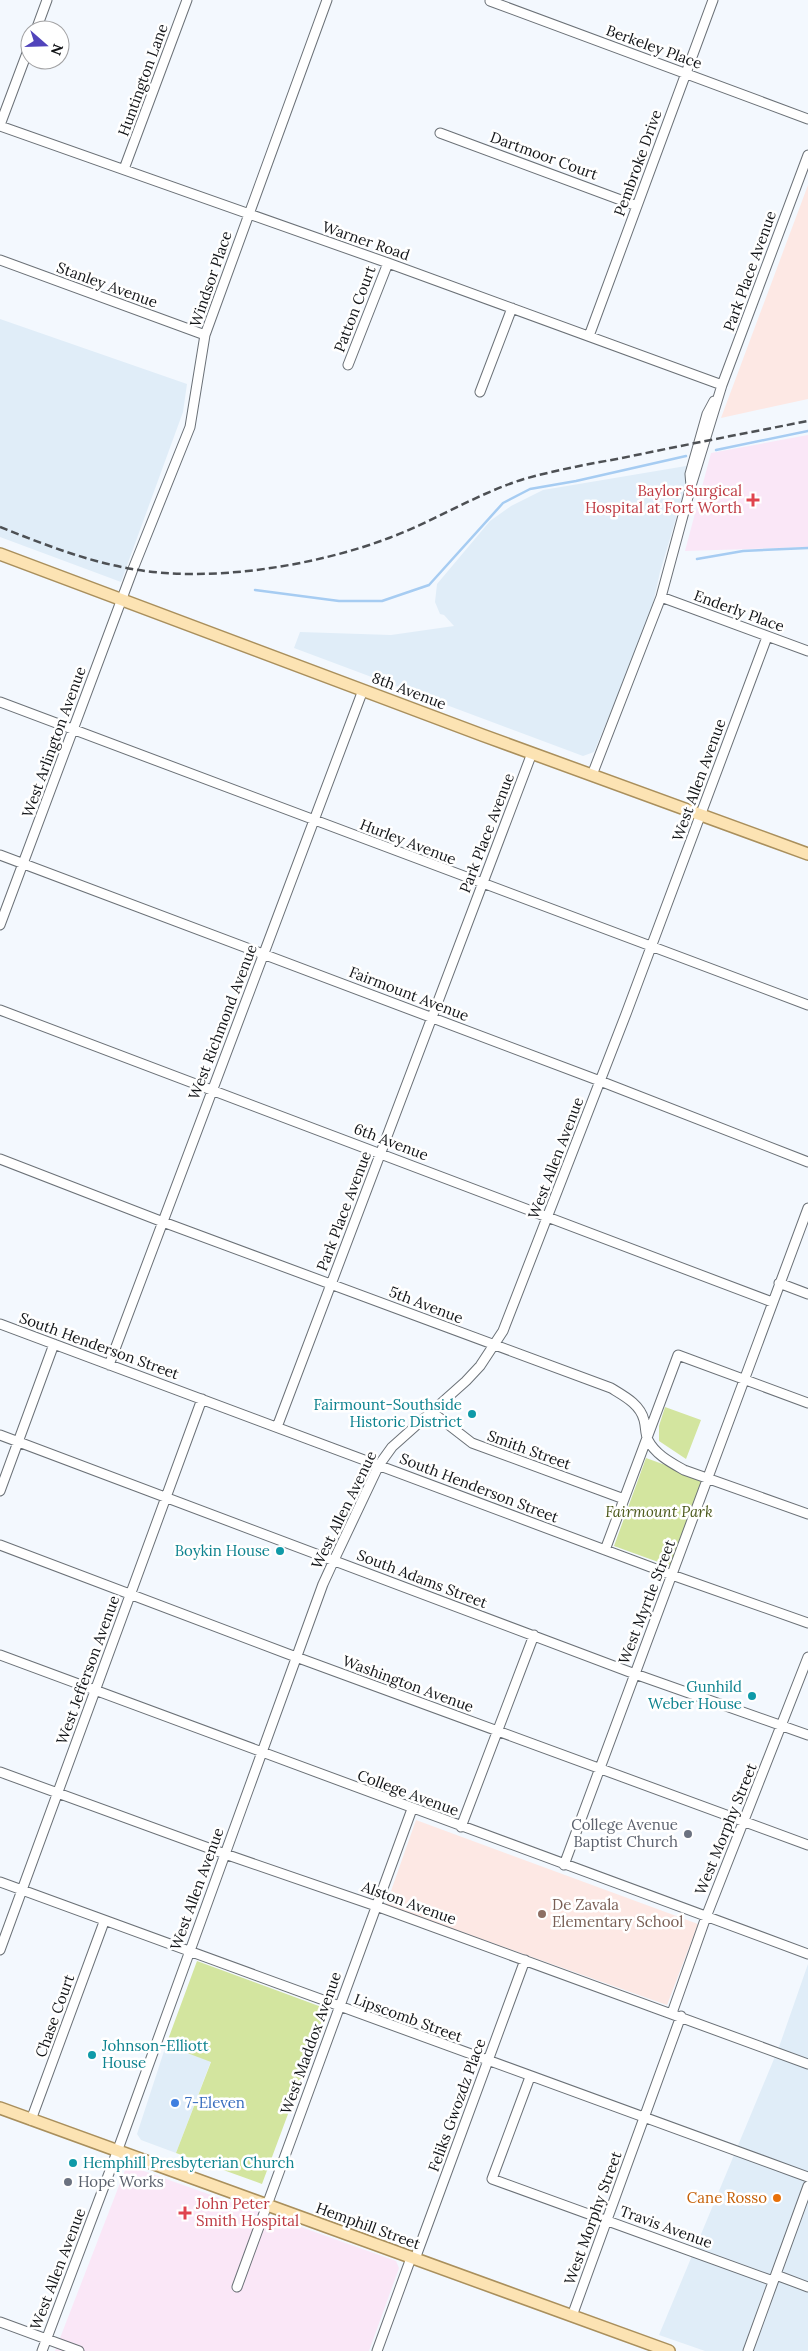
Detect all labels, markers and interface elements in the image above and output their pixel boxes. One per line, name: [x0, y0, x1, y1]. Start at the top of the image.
north arrow: [20, 20, 70, 70]
street label: Berkeley Place: [604, 20, 705, 73]
street label: Huntington Lane: [113, 21, 172, 139]
text: N: [47, 41, 68, 58]
street label: Pembroke Drive: [609, 107, 666, 219]
street label: Dartmoor Court: [488, 127, 601, 184]
street label: Park Place Avenue: [719, 208, 780, 334]
street label: Warner Road: [320, 217, 412, 264]
street label: Windsor Place: [185, 228, 236, 329]
street label: Stanley Avenue: [54, 257, 160, 312]
street label: Patton Court: [329, 263, 380, 355]
place label: Baylor Surgical Hospital at Fort Worth: [585, 481, 742, 517]
marker: Baylor Surgical Hospital at Fort Worth: [746, 493, 760, 507]
street label: Enderly Place: [691, 585, 787, 636]
street label: West Arlington Avenue: [17, 664, 90, 820]
street label: 8th Avenue: [369, 668, 449, 713]
street label: West Allen Avenue: [668, 716, 729, 844]
street label: Park Place Avenue: [455, 770, 518, 895]
street label: Hurley Avenue: [357, 814, 459, 869]
street label: West Richmond Avenue: [184, 941, 261, 1102]
street label: Fairmount Avenue: [347, 962, 472, 1025]
street label: West Allen Avenue: [524, 1094, 587, 1221]
street label: 6th Avenue: [351, 1119, 431, 1164]
street label: Park Place Avenue: [312, 1148, 375, 1273]
street label: 5th Avenue: [386, 1282, 466, 1327]
street label: South Henderson Street: [17, 1308, 182, 1383]
place label: Fairmount-Southside Historic District: [314, 1395, 462, 1431]
marker: Fairmount-Southside Historic District: [466, 1408, 478, 1420]
street label: Smith Street: [485, 1426, 574, 1473]
street label: West Allen Avenue: [307, 1448, 380, 1572]
street label: South Henderson Street: [397, 1448, 561, 1527]
park label: Fairmount Park: [605, 1502, 713, 1521]
street label: West Myrtle Street: [614, 1537, 679, 1667]
place label: Boykin House: [175, 1541, 270, 1560]
marker: Boykin House: [274, 1545, 286, 1557]
street label: South Adams Street: [354, 1545, 490, 1612]
street label: West Jefferson Avenue: [52, 1593, 123, 1747]
street label: Washington Avenue: [340, 1651, 476, 1716]
place label: Gunhild Weber House: [648, 1677, 742, 1713]
marker: Gunhild Weber House: [746, 1690, 758, 1702]
street label: West Morphy Street: [690, 1760, 761, 1897]
street label: College Avenue: [355, 1765, 462, 1820]
place label: College Avenue Baptist Church: [571, 1815, 678, 1851]
street label: West Allen Avenue: [166, 1825, 227, 1953]
marker: College Avenue Baptist Church: [682, 1828, 694, 1840]
street label: Alston Avenue: [358, 1876, 459, 1928]
place label: De Zavala Elementary School: [552, 1895, 683, 1931]
marker: De Zavala Elementary School: [536, 1908, 548, 1920]
street label: West Maddox Avenue: [276, 1969, 345, 2117]
street label: Chase Court: [31, 1972, 78, 2060]
street label: Lipscomb Street: [351, 1989, 465, 2046]
place label: Johnson-Elliott House: [101, 2036, 209, 2072]
street label: Feliks Gwozdz Place: [424, 2036, 489, 2174]
marker: Johnson-Elliott House: [86, 2049, 98, 2061]
place label: 7-Eleven: [185, 2093, 245, 2112]
marker: 7-Eleven: [169, 2097, 181, 2109]
street label: West Morphy Street: [560, 2148, 626, 2287]
place label: Hemphill Presbyterian Church: [83, 2153, 295, 2172]
marker: Hemphill Presbyterian Church: [67, 2157, 79, 2169]
place label: Hope Works: [78, 2172, 164, 2191]
marker: Hope Works: [62, 2176, 74, 2188]
place label: Cane Rosso: [687, 2188, 767, 2207]
marker: Cane Rosso: [771, 2192, 783, 2204]
place label: John Peter Smith Hospital: [195, 2194, 299, 2230]
street label: Hemphill Street: [313, 2198, 423, 2253]
street label: Travis Avenue: [617, 2201, 715, 2252]
street label: West Allen Avenue: [26, 2205, 89, 2332]
marker: John Peter Smith Hospital: [178, 2206, 192, 2220]

